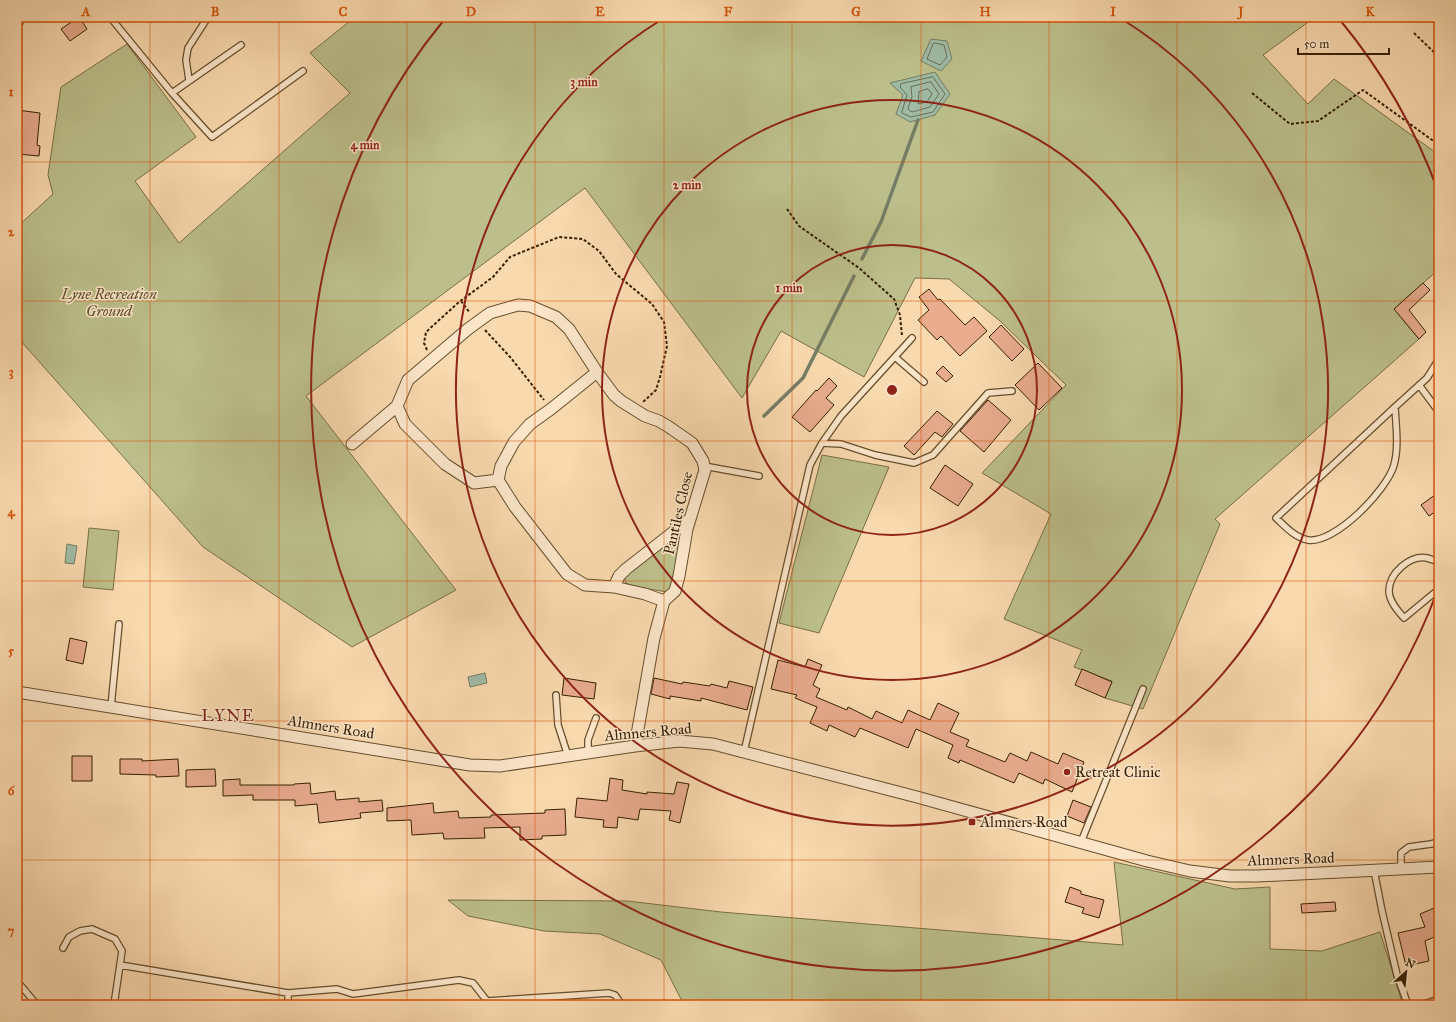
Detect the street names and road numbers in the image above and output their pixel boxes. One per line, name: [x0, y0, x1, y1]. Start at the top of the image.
street label: Pantiles Close: [660, 470, 696, 556]
street label: Almners Road: [285, 711, 376, 743]
street label: Almners Road: [603, 719, 693, 745]
street label: Almners Road: [1246, 848, 1335, 870]

